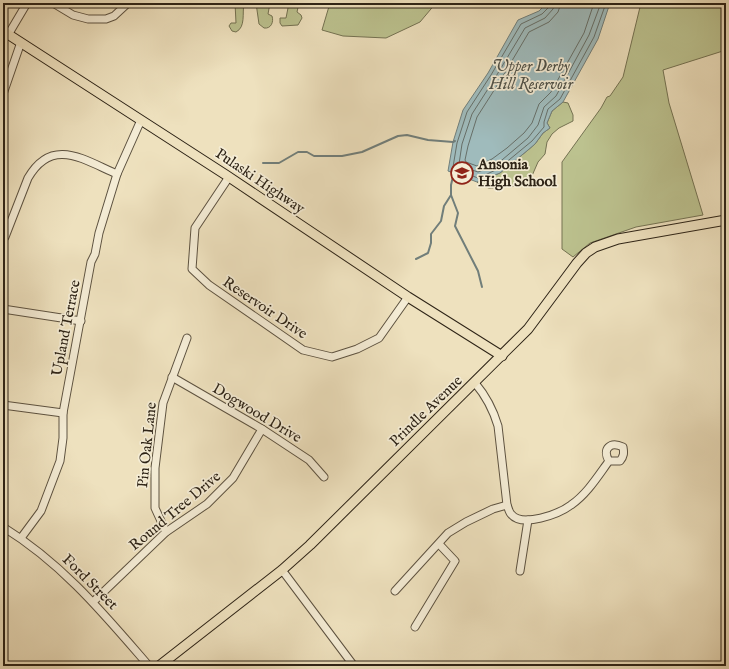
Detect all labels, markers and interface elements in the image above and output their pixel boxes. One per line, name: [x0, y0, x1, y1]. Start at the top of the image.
water label: Upper Derby Hill Reservoir: [488, 57, 574, 95]
street label: Pulaski Highway: [212, 144, 309, 218]
place label: Ansonia High School: [477, 155, 557, 191]
school or university icon: Ansonia High School: [449, 160, 475, 186]
street label: Reservoir Drive: [219, 273, 311, 343]
street label: Upland Terrace: [47, 278, 85, 378]
street label: Prindle Avenue: [386, 371, 467, 451]
street label: Dogwood Drive: [209, 379, 305, 447]
street label: Pin Oak Lane: [133, 401, 161, 489]
street label: Round Tree Drive: [125, 467, 225, 555]
street label: Ford Street: [58, 550, 122, 614]

